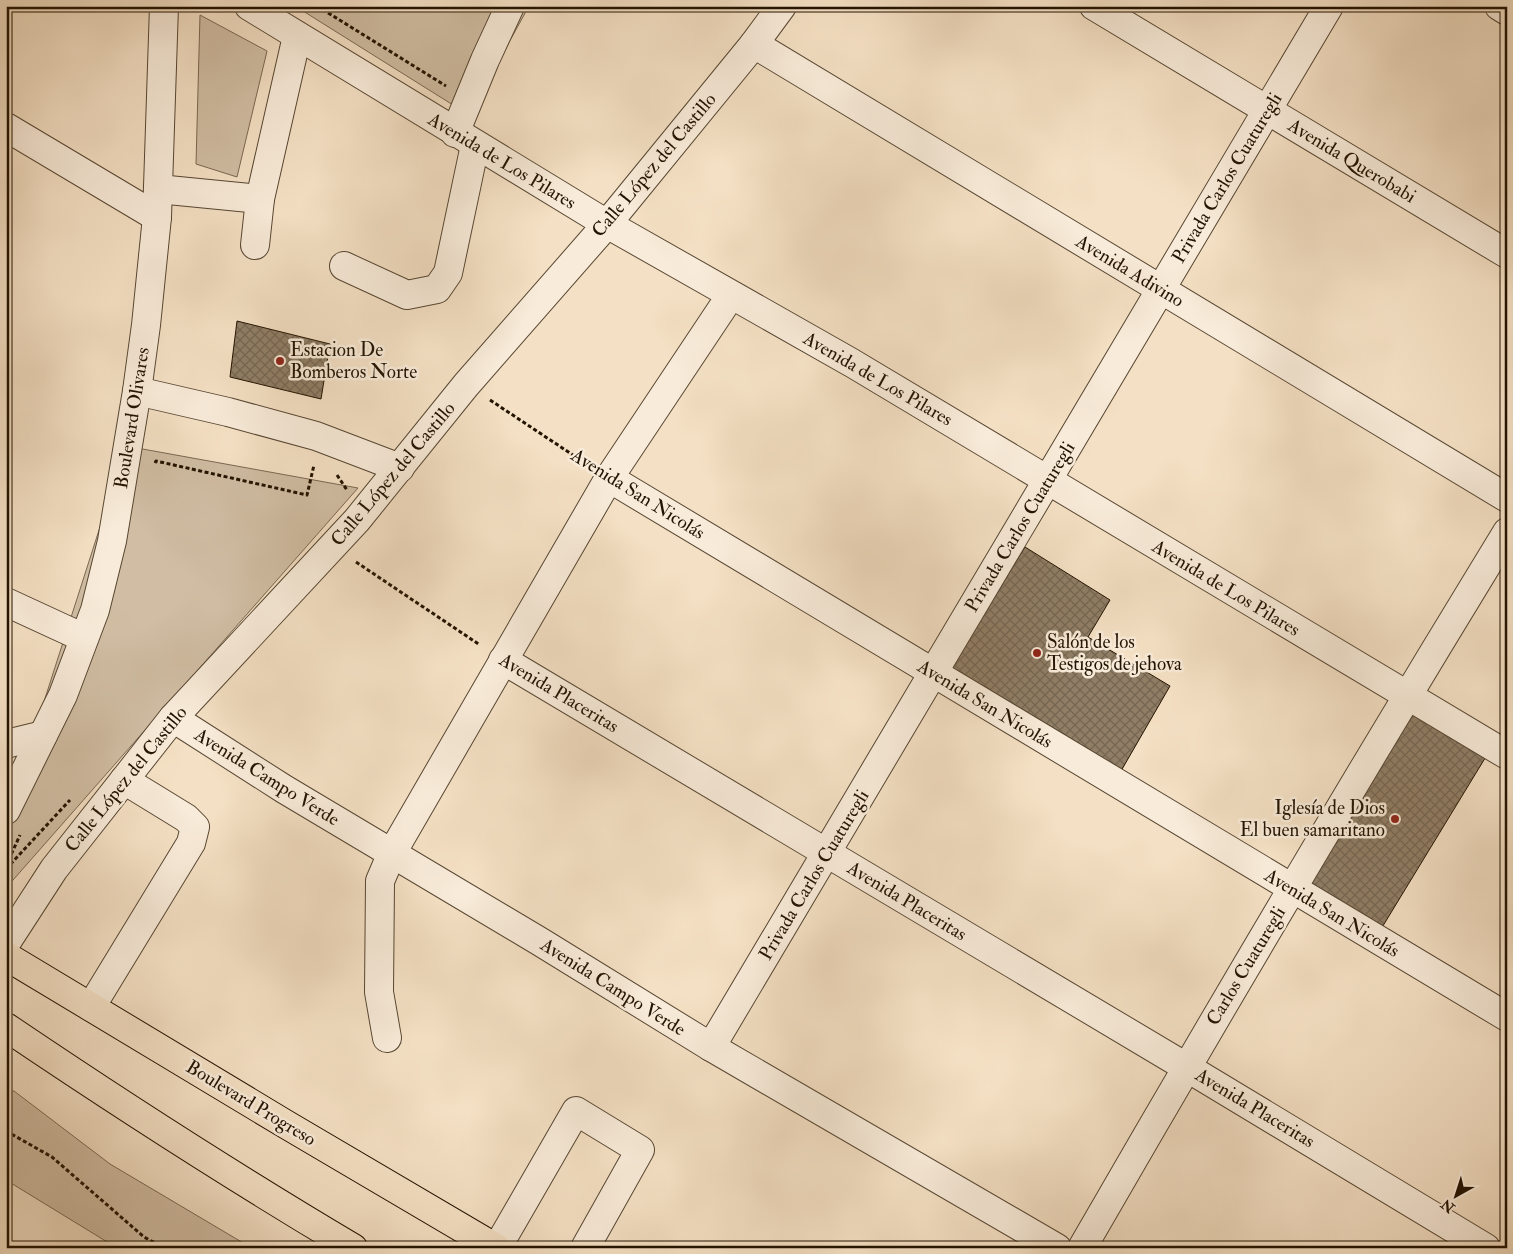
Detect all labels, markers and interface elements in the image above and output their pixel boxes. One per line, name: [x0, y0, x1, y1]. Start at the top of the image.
street label: Calle López del Castillo: [587, 88, 722, 243]
street label: Privada Carlos Cuaturegli: [1167, 88, 1287, 268]
street label: Avenida de Los Pilares: [423, 107, 580, 215]
street label: Avenida Querobabi: [1283, 113, 1420, 209]
street label: Avenida Adivino: [1071, 229, 1188, 313]
street label: Avenida de Los Pilares: [798, 326, 957, 432]
place label: Estacion De Bomberos Norte: [290, 338, 417, 384]
street label: Boulevard Olivares: [109, 345, 155, 491]
marker: Estacion De Bomberos Norte: [274, 355, 286, 367]
street label: Calle López del Castillo: [326, 397, 461, 552]
street label: Privada Carlos Cuaturegli: [960, 437, 1080, 617]
street label: Avenida San Nicolás: [566, 443, 709, 545]
street label: Avenida de Los Pilares: [1147, 534, 1304, 642]
place label: Salón de los Testigos de jehova: [1047, 630, 1182, 676]
street label: Avenida Placeritas: [494, 647, 623, 738]
marker: Salón de los Testigos de jehova: [1031, 647, 1043, 659]
street label: Avenida San Nicolás: [912, 654, 1057, 754]
street label: Calle López del Castillo: [60, 701, 193, 858]
street label: Avenida Campo Verde: [189, 722, 344, 832]
street label: Privada Carlos Cuaturegli: [754, 785, 874, 965]
place label: Iglesía de Dios El buen samaritano: [1240, 796, 1385, 842]
marker: Iglesía de Dios El buen samaritano: [1389, 813, 1401, 825]
street label: Avenida Placeritas: [842, 855, 971, 946]
street label: Avenida San Nicolás: [1259, 863, 1404, 963]
street label: Carlos Cuaturegli: [1201, 902, 1291, 1030]
street label: Avenida Campo Verde: [535, 932, 690, 1042]
street label: Boulevard Progreso: [182, 1055, 320, 1151]
street label: Avenida Placeritas: [1190, 1062, 1319, 1153]
north arrow: [1430, 1172, 1480, 1222]
text: N: [1438, 1195, 1459, 1217]

